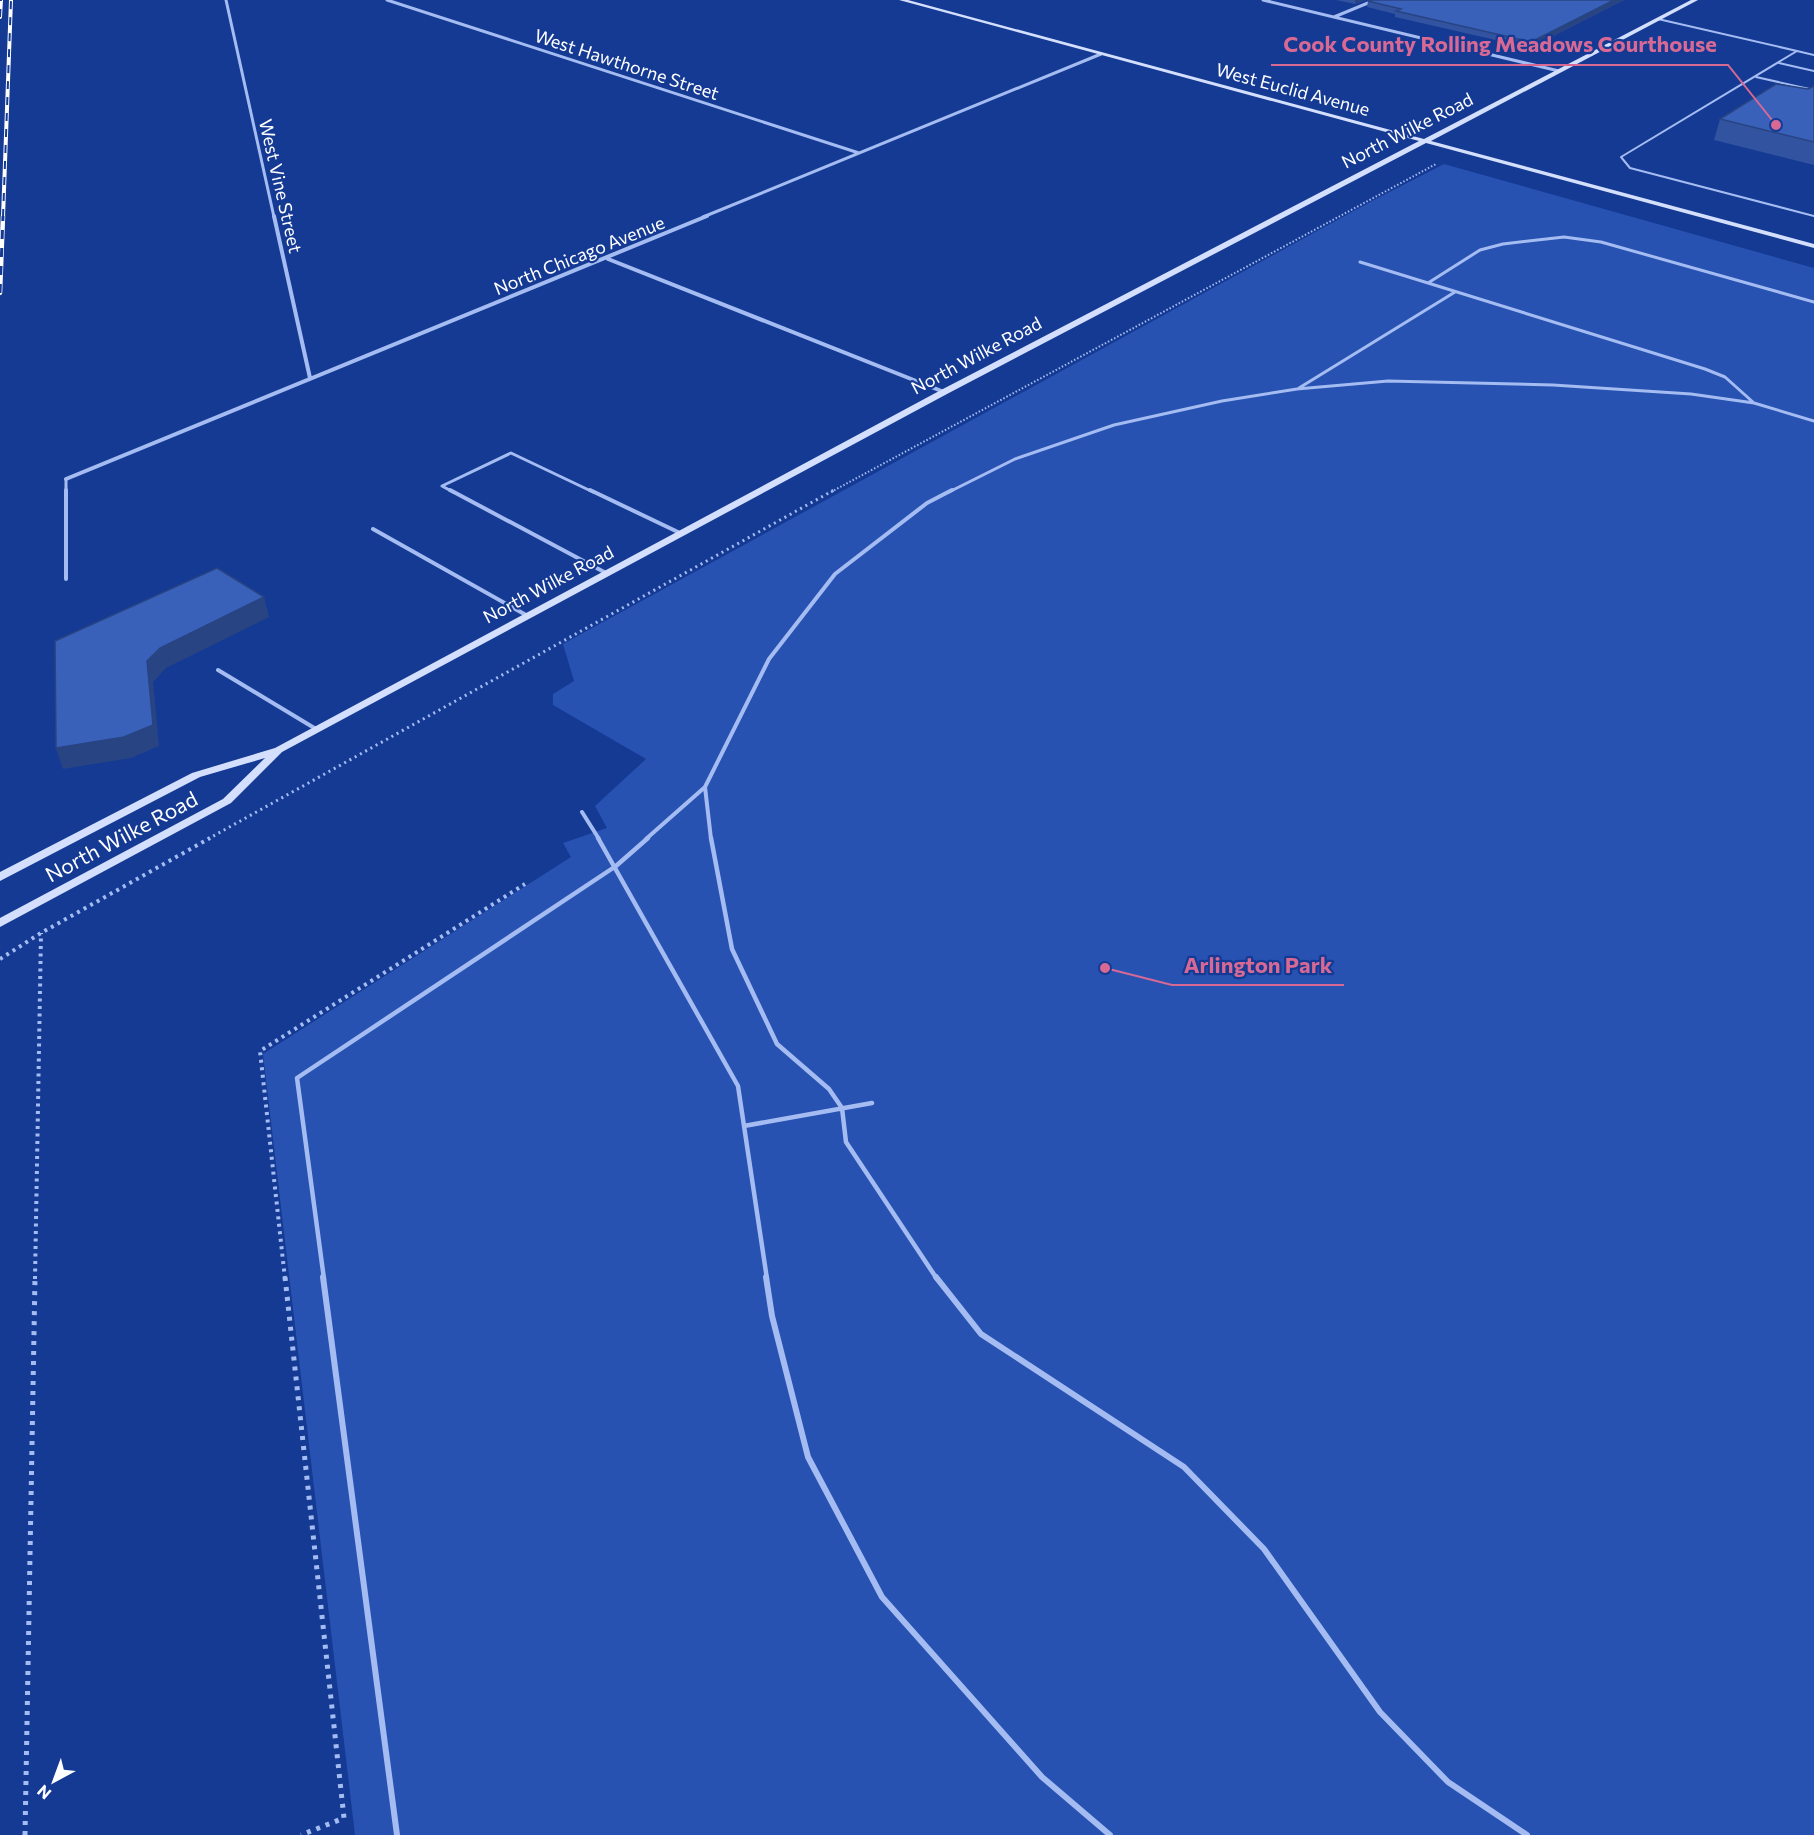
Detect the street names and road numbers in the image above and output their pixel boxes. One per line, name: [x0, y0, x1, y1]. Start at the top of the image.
street label: West Hawthorne Street: [532, 24, 722, 104]
street label: West Euclid Avenue: [1214, 58, 1372, 120]
street label: North Wilke Road: [1338, 87, 1476, 173]
street label: West Vine Street: [255, 117, 307, 255]
street label: North Chicago Avenue: [490, 211, 668, 299]
street label: North Wilke Road: [907, 311, 1045, 399]
street label: North Wilke Road: [479, 540, 617, 628]
street label: North Wilke Road: [41, 785, 201, 887]

